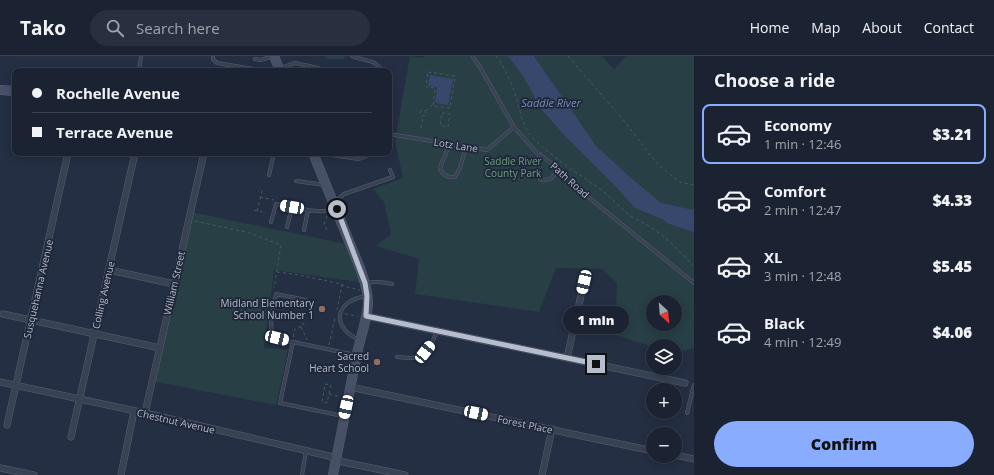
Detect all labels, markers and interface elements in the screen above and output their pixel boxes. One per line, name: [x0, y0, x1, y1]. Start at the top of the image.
search box: [90, 10, 370, 46]
text: Tako: [20, 15, 66, 41]
icon: search: [104, 17, 126, 39]
text: Search here: [136, 18, 220, 38]
text: Home: [750, 18, 789, 37]
text: Map: [811, 18, 840, 37]
text: About: [862, 18, 902, 37]
text: Contact: [924, 18, 974, 37]
text: Choose a ride: [714, 68, 835, 92]
text: Rochelle Avenue: [56, 83, 180, 103]
water label: Saddle River: [521, 95, 581, 110]
text: Economy: [764, 115, 832, 135]
icon: car: [716, 116, 752, 152]
text: Terrace Avenue: [56, 122, 173, 142]
text: $3.21: [933, 124, 972, 144]
street label: Lotz Lane: [433, 135, 480, 155]
text: 1 min · 12:46: [764, 135, 841, 153]
park label: Saddle River County Park: [484, 154, 542, 180]
street label: Path Road: [548, 159, 592, 201]
text: Comfort: [764, 181, 826, 201]
icon: car: [716, 182, 752, 218]
text: $4.33: [933, 190, 972, 210]
car: [279, 199, 305, 215]
route start: [328, 200, 346, 218]
text: 2 min · 12:47: [764, 201, 841, 219]
street label: Susquehanna Avenue: [20, 238, 56, 340]
text: XL: [764, 247, 782, 267]
icon: car: [716, 248, 752, 284]
street label: William Street: [160, 250, 188, 316]
text: $5.45: [933, 256, 972, 276]
street label: Colling Avenue: [88, 260, 118, 330]
text: 3 min · 12:48: [764, 267, 841, 285]
car: [575, 269, 593, 295]
north arrow: [646, 295, 682, 331]
map controls: [646, 295, 682, 463]
place label: Midland Elementary School Number 1: [221, 296, 315, 322]
marker: Midland Elementary School Number 1: [317, 304, 327, 314]
callout: 1 min: [563, 306, 629, 334]
text: 1 min: [578, 311, 614, 329]
text: Black: [764, 313, 805, 333]
icon: car: [716, 314, 752, 350]
text: $4.06: [933, 322, 972, 342]
car: [264, 329, 290, 347]
text: 4 min · 12:49: [764, 333, 841, 351]
car: [413, 339, 437, 365]
button: layers: [646, 339, 682, 375]
place label: Sacred Heart School: [309, 349, 369, 375]
route end: [587, 355, 605, 373]
marker: Sacred Heart School: [372, 357, 382, 367]
button: +: [646, 383, 682, 419]
car: [338, 394, 354, 420]
street label: Chestnut Avenue: [136, 405, 217, 437]
car: [463, 405, 489, 421]
street label: Forest Place: [496, 411, 554, 437]
button: Confirm: [714, 421, 974, 467]
button: −: [646, 427, 682, 463]

